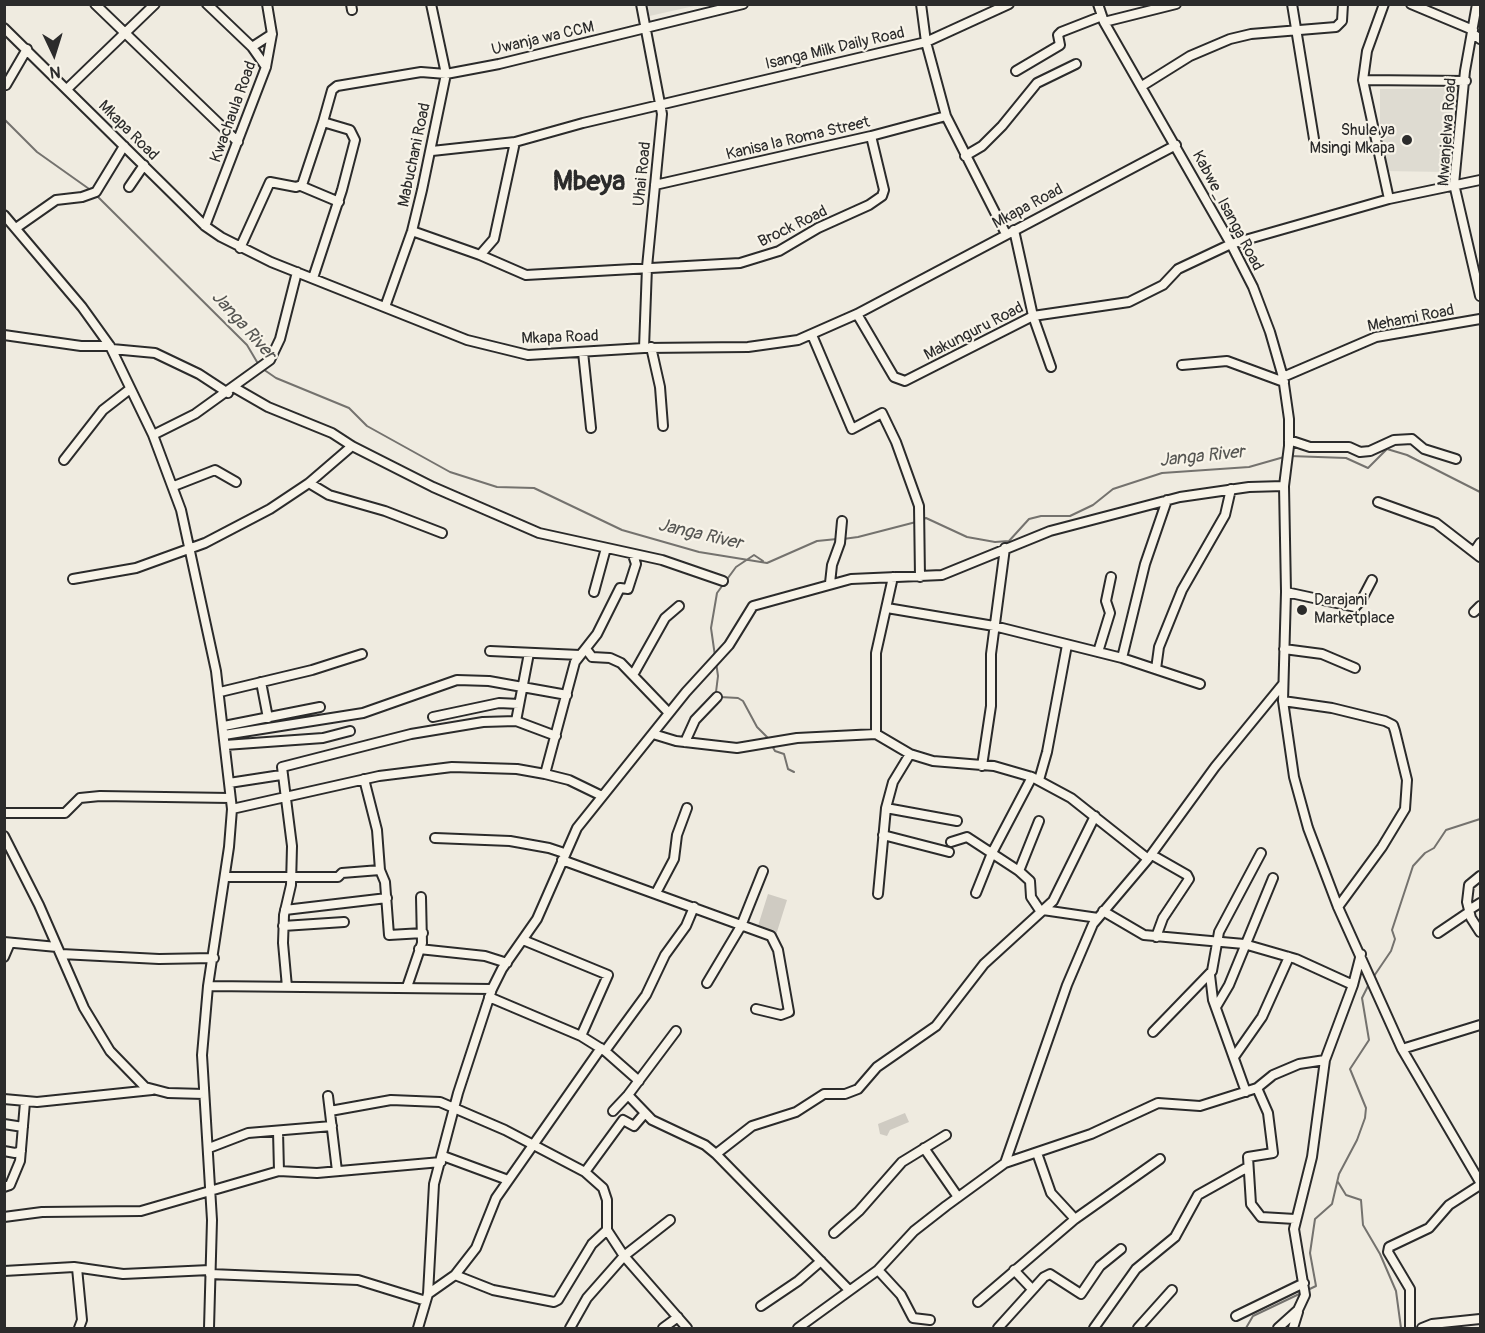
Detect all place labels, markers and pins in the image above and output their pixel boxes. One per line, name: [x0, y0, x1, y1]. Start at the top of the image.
place label: Shule ya Msingi Mkapa: [1310, 121, 1395, 159]
marker: Shule ya Msingi Mkapa: [1400, 133, 1414, 147]
place label: Darajani Marketplace: [1314, 591, 1394, 629]
marker: Darajani Marketplace: [1295, 603, 1309, 617]

